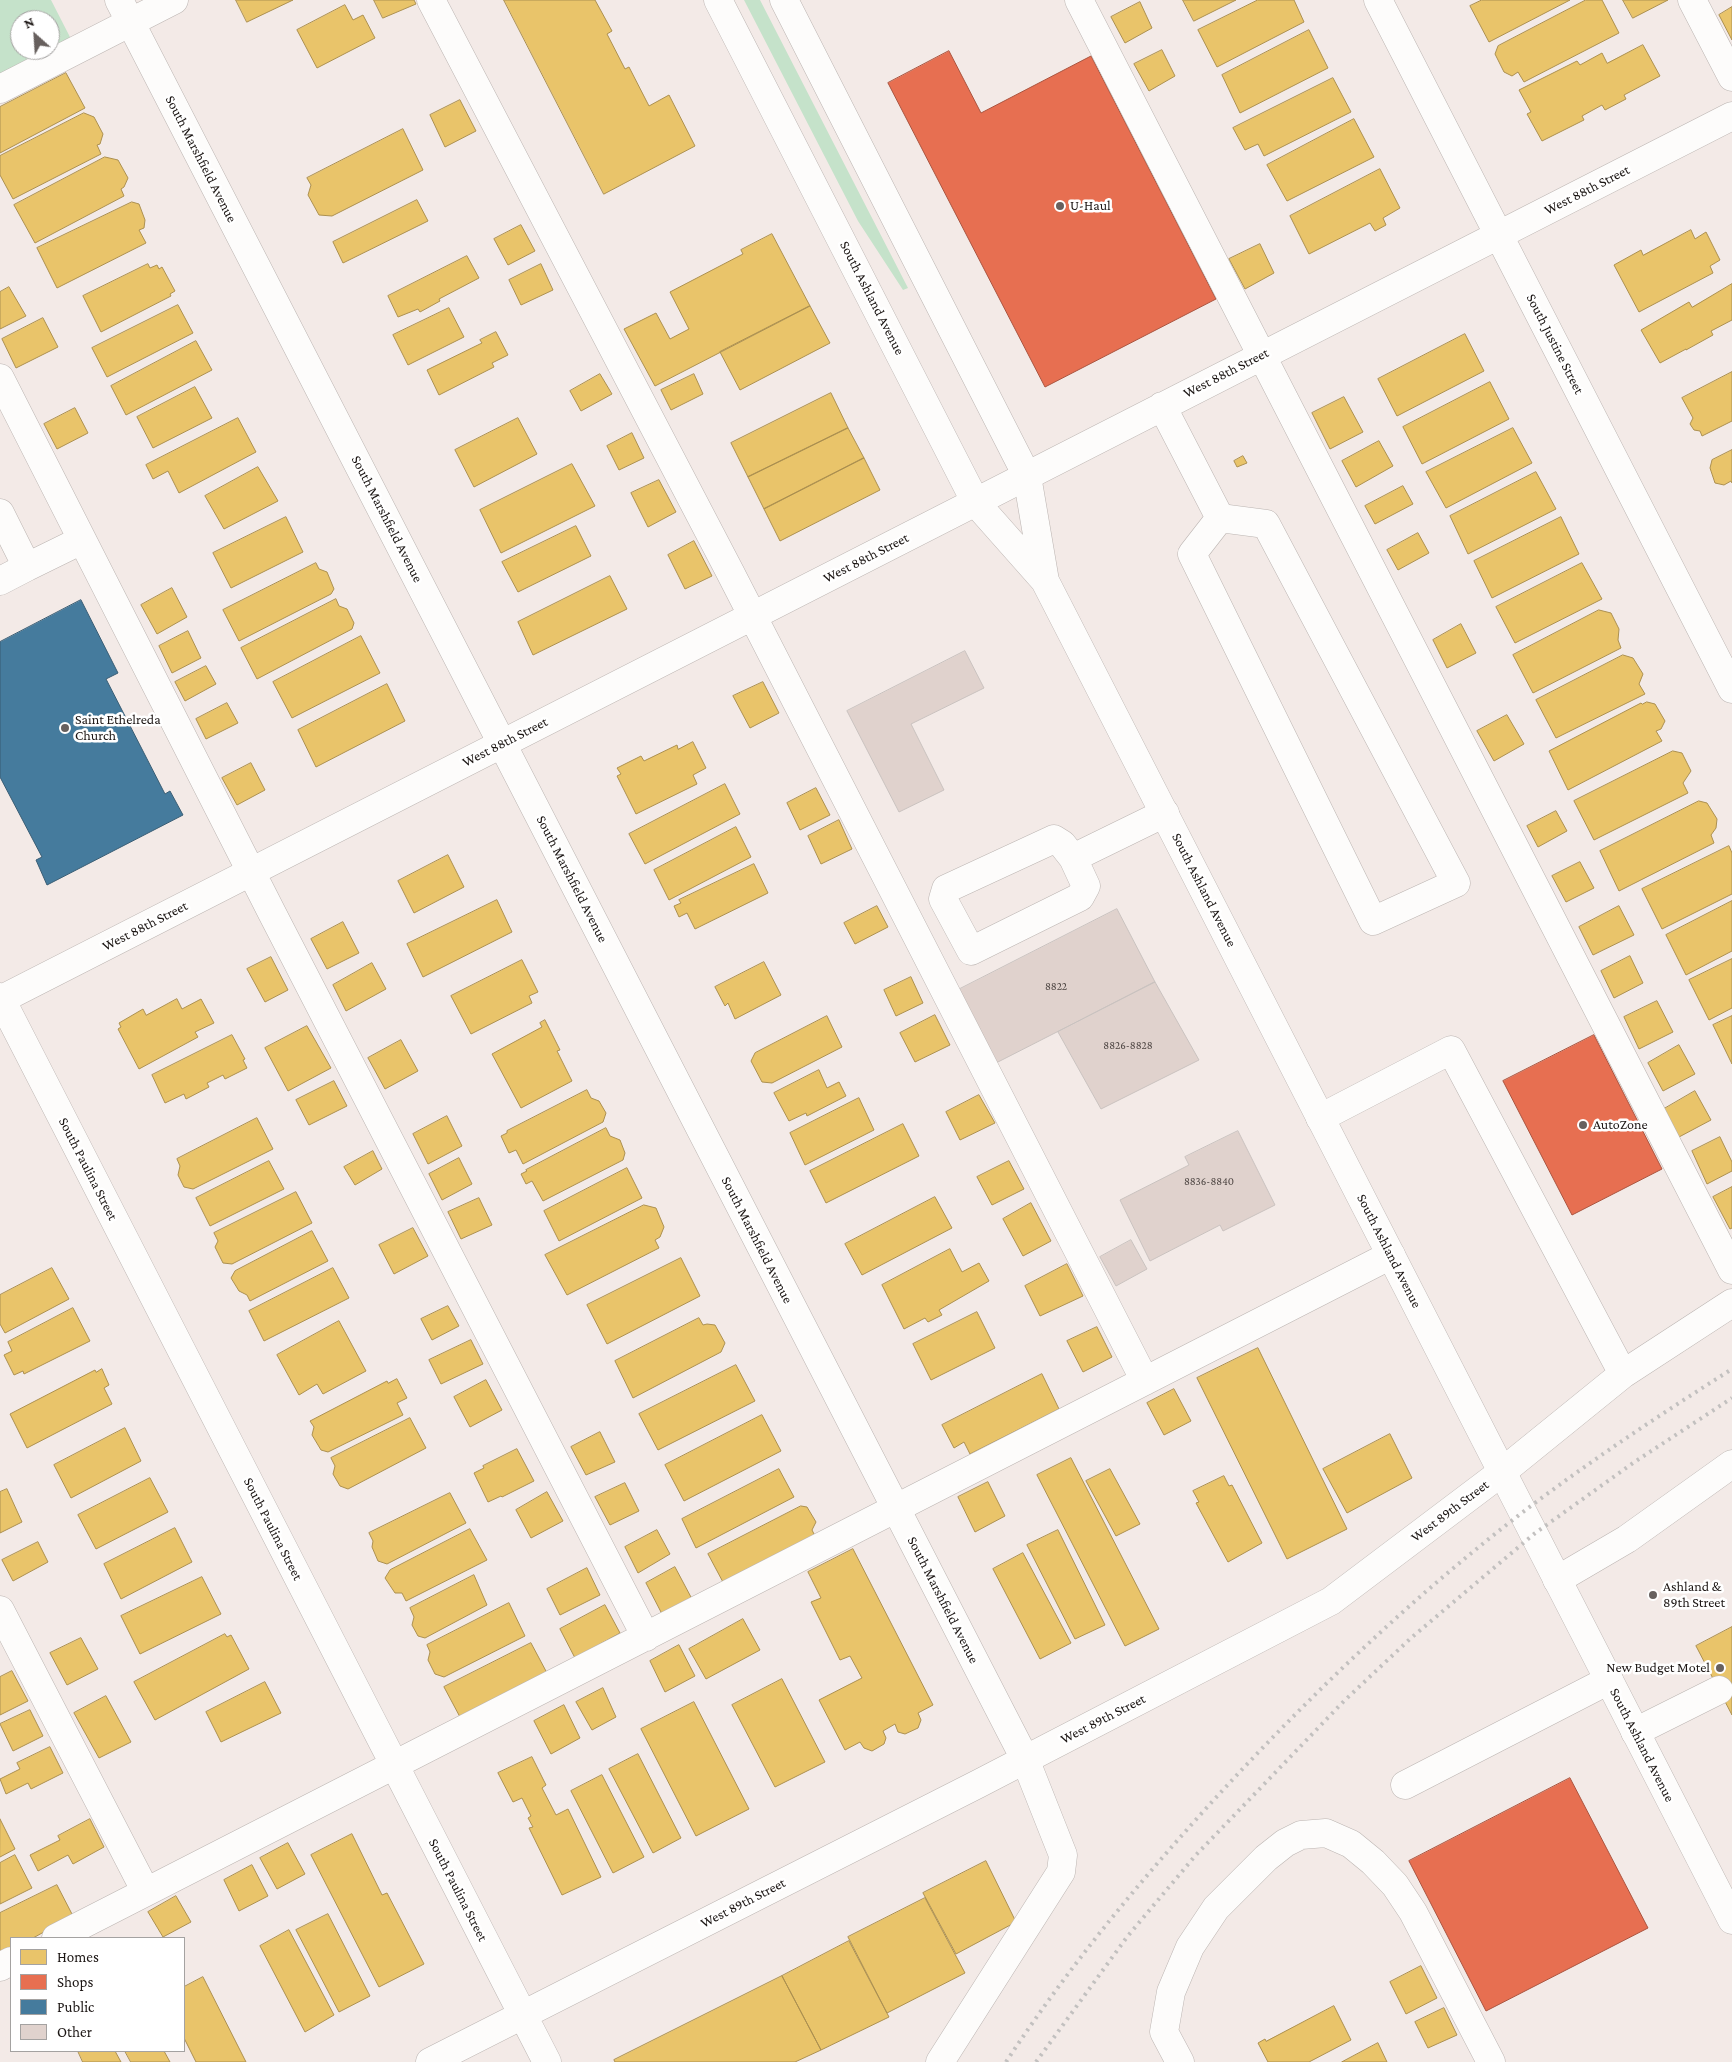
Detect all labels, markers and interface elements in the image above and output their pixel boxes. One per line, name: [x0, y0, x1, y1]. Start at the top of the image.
north arrow: [10, 10, 60, 60]
text: N: [21, 13, 37, 32]
street label: South Marshfield Avenue: [162, 93, 240, 225]
street label: West 88th Street: [1541, 161, 1633, 219]
place label: U-Haul: [1070, 198, 1111, 214]
marker: U-Haul: [1054, 200, 1066, 212]
street label: South Ashland Avenue: [836, 238, 908, 358]
street label: South Justine Street: [1522, 291, 1588, 397]
street label: West 88th Street: [1180, 344, 1272, 402]
street label: South Marshfield Avenue: [348, 453, 426, 585]
street label: West 88th Street: [820, 529, 912, 587]
place label: Saint Ethelreda Church: [75, 712, 161, 744]
street label: West 88th Street: [459, 713, 551, 771]
marker: Saint Ethelreda Church: [59, 722, 71, 734]
street label: South Marshfield Avenue: [533, 813, 611, 945]
street label: South Ashland Avenue: [1168, 830, 1240, 950]
street label: West 88th Street: [99, 897, 191, 955]
house number: 8822: [1045, 980, 1067, 994]
house number: 8826-8828: [1103, 1039, 1153, 1053]
street label: South Paulina Street: [55, 1115, 121, 1223]
place label: AutoZone: [1593, 1117, 1648, 1133]
marker: AutoZone: [1577, 1119, 1589, 1131]
street label: South Marshfield Avenue: [718, 1174, 796, 1306]
house number: 8836-8840: [1184, 1175, 1234, 1189]
street label: South Ashland Avenue: [1353, 1191, 1425, 1311]
street label: South Paulina Street: [240, 1475, 306, 1583]
street label: West 89th Street: [1408, 1476, 1492, 1546]
street label: South Marshfield Avenue: [904, 1534, 982, 1666]
place label: Ashland & 89th Street: [1663, 1579, 1725, 1611]
marker: Ashland & 89th Street: [1647, 1589, 1659, 1601]
place label: New Budget Motel: [1606, 1660, 1710, 1676]
marker: New Budget Motel: [1714, 1662, 1726, 1674]
street label: South Ashland Avenue: [1606, 1685, 1678, 1805]
street label: West 89th Street: [1058, 1690, 1148, 1748]
street label: South Paulina Street: [425, 1836, 491, 1944]
street label: West 89th Street: [698, 1874, 788, 1932]
legend: [10, 1937, 185, 2052]
text: Homes: [57, 1949, 99, 1965]
text: Shops: [57, 1974, 93, 1990]
text: Public: [57, 1999, 94, 2015]
text: Other: [57, 2024, 92, 2040]

